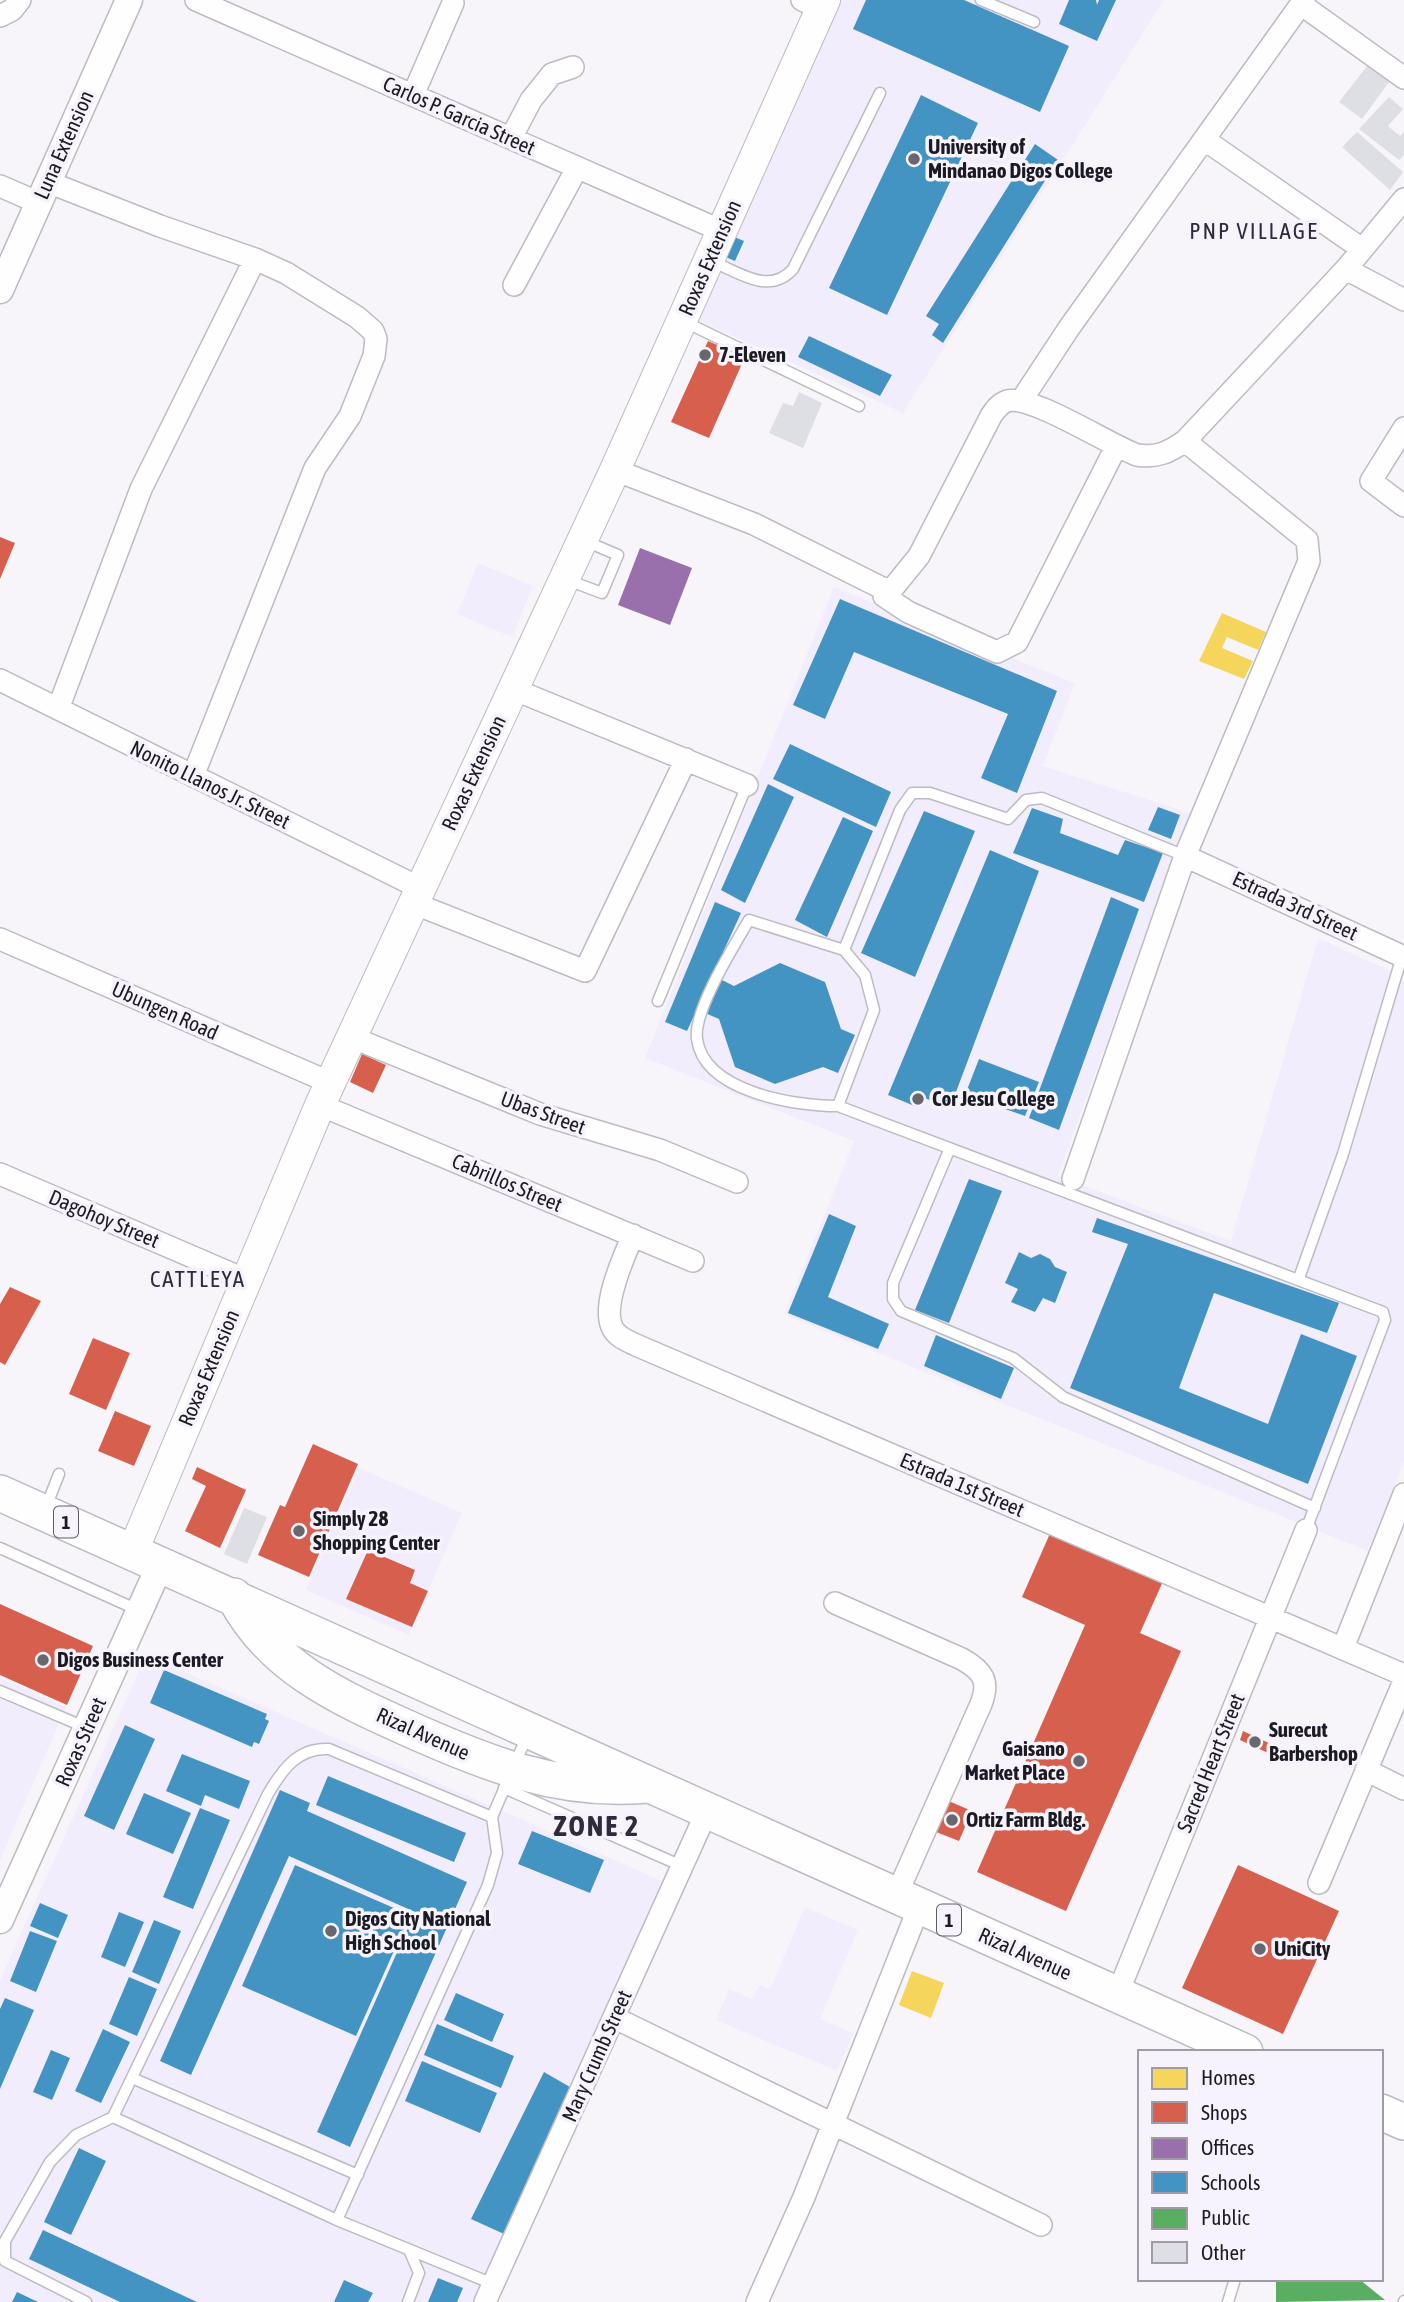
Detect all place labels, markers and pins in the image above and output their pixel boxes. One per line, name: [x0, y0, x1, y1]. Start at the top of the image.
place label: University of Mindanao Digos College: [928, 134, 1113, 182]
marker: University of Mindanao Digos College: [906, 151, 922, 167]
place label: 7-Eleven: [719, 342, 786, 366]
marker: 7-Eleven: [697, 347, 713, 363]
place label: Cor Jesu College: [932, 1086, 1055, 1110]
marker: Cor Jesu College: [910, 1091, 926, 1107]
place label: Simply 28 Shopping Center: [313, 1506, 440, 1554]
marker: Simply 28 Shopping Center: [291, 1523, 307, 1539]
place label: Digos Business Center: [57, 1647, 224, 1671]
marker: Digos Business Center: [35, 1652, 51, 1668]
place label: Surecut Barbershop: [1269, 1717, 1358, 1765]
marker: Surecut Barbershop: [1247, 1734, 1263, 1750]
place label: Gaisano Market Place: [965, 1736, 1065, 1784]
marker: Gaisano Market Place: [1071, 1753, 1087, 1769]
place label: Ortiz Farm Bldg.: [966, 1807, 1086, 1831]
marker: Ortiz Farm Bldg.: [944, 1812, 960, 1828]
place label: Digos City National High School: [345, 1906, 491, 1954]
marker: Digos City National High School: [323, 1923, 339, 1939]
place label: UniCity: [1274, 1936, 1331, 1960]
marker: UniCity: [1252, 1941, 1268, 1957]

